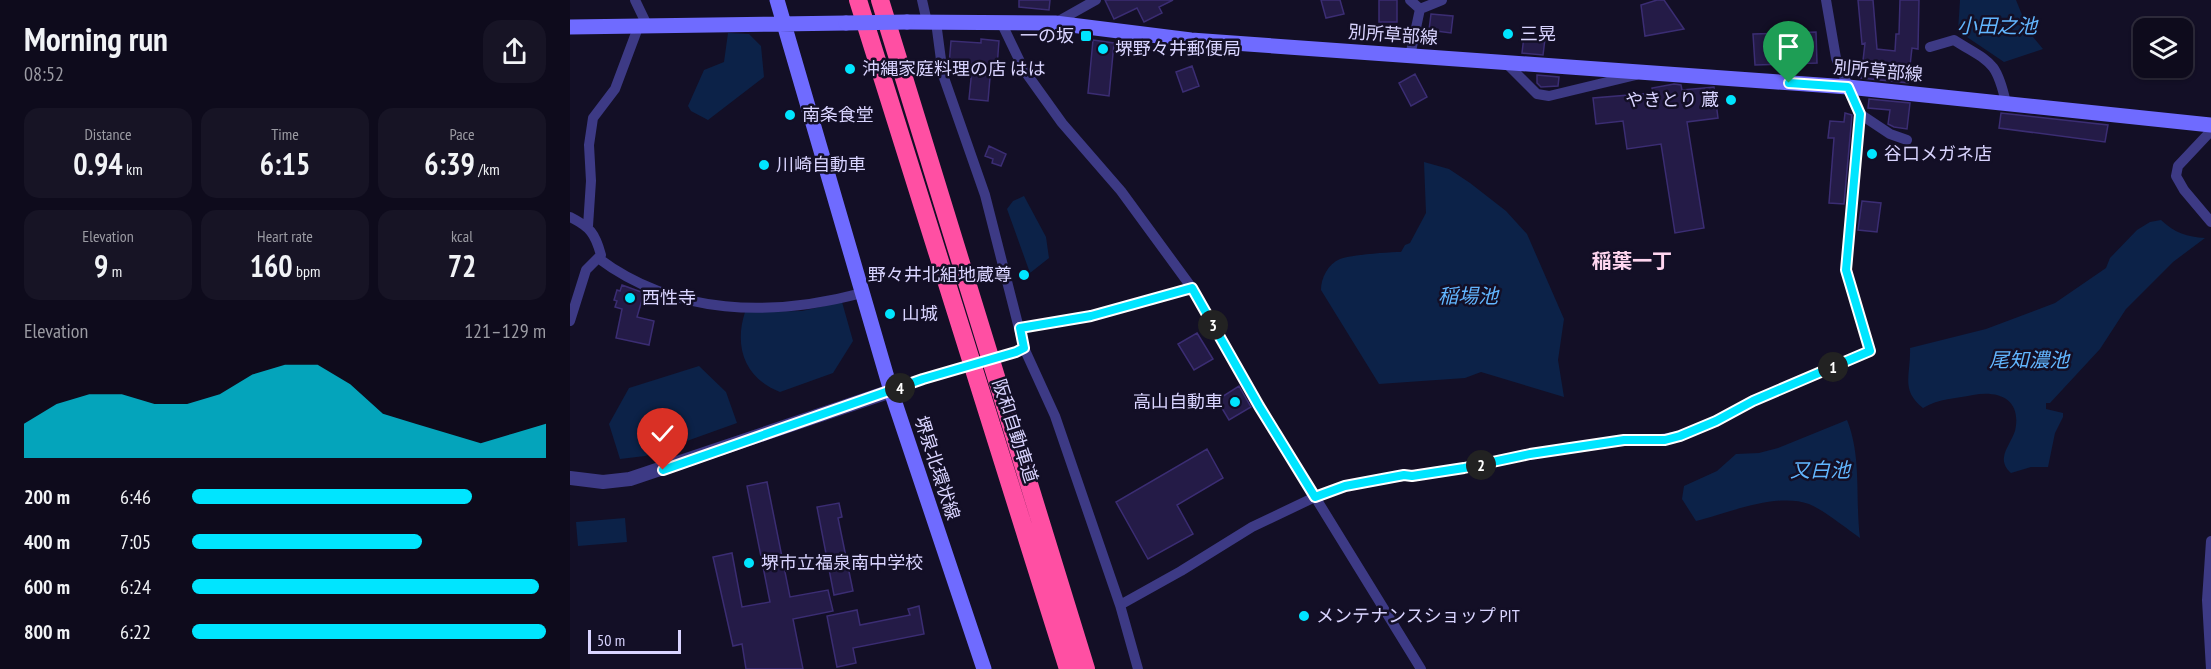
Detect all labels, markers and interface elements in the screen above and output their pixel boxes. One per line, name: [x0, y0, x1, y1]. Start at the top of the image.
water label: 小田之池: [1957, 13, 2039, 39]
text: Morning run: [24, 17, 168, 60]
map controls: [2133, 18, 2193, 78]
button: layers: [2133, 18, 2193, 78]
button: share: [483, 20, 546, 83]
street label: 別所草部線: [1347, 20, 1439, 49]
pin: [1763, 21, 1814, 83]
place label: 三晃: [1520, 22, 1556, 45]
place label: 一の坂: [1020, 24, 1074, 47]
marker: 三晃: [1501, 27, 1515, 41]
marker: 一の坂: [1079, 29, 1093, 43]
icon: arrive: [1772, 30, 1805, 63]
place label: 堺野々井郵便局: [1115, 37, 1241, 60]
marker: 堺野々井郵便局: [1096, 42, 1110, 56]
street label: 別所草部線: [1832, 55, 1924, 86]
place label: 沖縄家庭料理の店 はは: [862, 57, 1046, 80]
text: 08:52: [24, 61, 64, 87]
marker: 沖縄家庭料理の店 はは: [843, 62, 857, 76]
place label: やきとり 蔵: [1625, 88, 1719, 111]
marker: やきとり 蔵: [1724, 93, 1738, 107]
place label: 南条食堂: [802, 103, 874, 126]
marker: 南条食堂: [783, 108, 797, 122]
text: Distance: [84, 124, 132, 144]
text: Time: [271, 124, 299, 144]
text: Pace: [449, 124, 475, 144]
place label: 谷口メガネ店: [1884, 142, 1992, 165]
text: 0.94: [73, 144, 123, 183]
text: 6:15: [260, 144, 310, 183]
text: 6:39: [424, 144, 475, 183]
marker: 谷口メガネ店: [1865, 147, 1879, 161]
place label: 川崎自動車: [776, 153, 866, 176]
marker: 川崎自動車: [757, 158, 771, 172]
text: km: [123, 159, 143, 179]
text: /km: [475, 159, 500, 179]
text: Elevation: [82, 226, 134, 246]
text: Heart rate: [257, 226, 313, 246]
text: kcal: [451, 226, 473, 246]
text: 9: [94, 246, 108, 285]
text: 160: [250, 246, 293, 285]
text: 72: [448, 246, 476, 285]
district label: 稲葉一丁: [1592, 248, 1672, 274]
text: m: [108, 261, 122, 281]
text: bpm: [293, 261, 320, 281]
place label: 野々井北組地蔵尊: [868, 263, 1012, 286]
marker: 野々井北組地蔵尊: [1017, 268, 1031, 282]
water label: 稲場池: [1438, 283, 1500, 309]
place label: 西性寺: [642, 286, 696, 309]
marker: 西性寺: [623, 291, 637, 305]
place label: 山城: [902, 302, 938, 325]
marker: 山城: [883, 307, 897, 321]
pin: 3: [1198, 310, 1228, 340]
text: 3: [1209, 315, 1217, 335]
text: Elevation: [24, 318, 88, 344]
text: 121–129 m: [464, 318, 546, 344]
water label: 尾知濃池: [1989, 347, 2071, 373]
pin: 1: [1818, 352, 1848, 382]
text: 1: [1829, 357, 1837, 377]
pin: 4: [885, 373, 915, 403]
street label: 阪和自動車道: [988, 376, 1043, 486]
text: 4: [896, 378, 904, 398]
place label: 高山自動車: [1133, 390, 1223, 413]
marker: 高山自動車: [1228, 395, 1242, 409]
pin: [637, 408, 688, 470]
street label: 堺泉北環状線: [910, 413, 965, 523]
icon: check: [646, 417, 679, 450]
pin: 2: [1466, 450, 1496, 480]
text: 2: [1477, 455, 1485, 475]
water label: 又白池: [1790, 457, 1852, 483]
text: 200 m: [24, 484, 70, 510]
text: 6:46: [120, 484, 151, 510]
text: 400 m: [24, 529, 70, 555]
text: 7:05: [120, 529, 151, 555]
place label: 堺市立福泉南中学校: [761, 551, 923, 574]
marker: 堺市立福泉南中学校: [742, 556, 756, 570]
text: 600 m: [24, 574, 70, 600]
text: 6:24: [120, 574, 151, 600]
place label: メンテナンスショップ PIT: [1316, 604, 1520, 627]
marker: メンテナンスショップ PIT: [1297, 609, 1311, 623]
text: 800 m: [24, 619, 70, 645]
text: 6:22: [120, 619, 151, 645]
scale bar: [588, 627, 681, 654]
text: 50 m: [597, 630, 625, 650]

